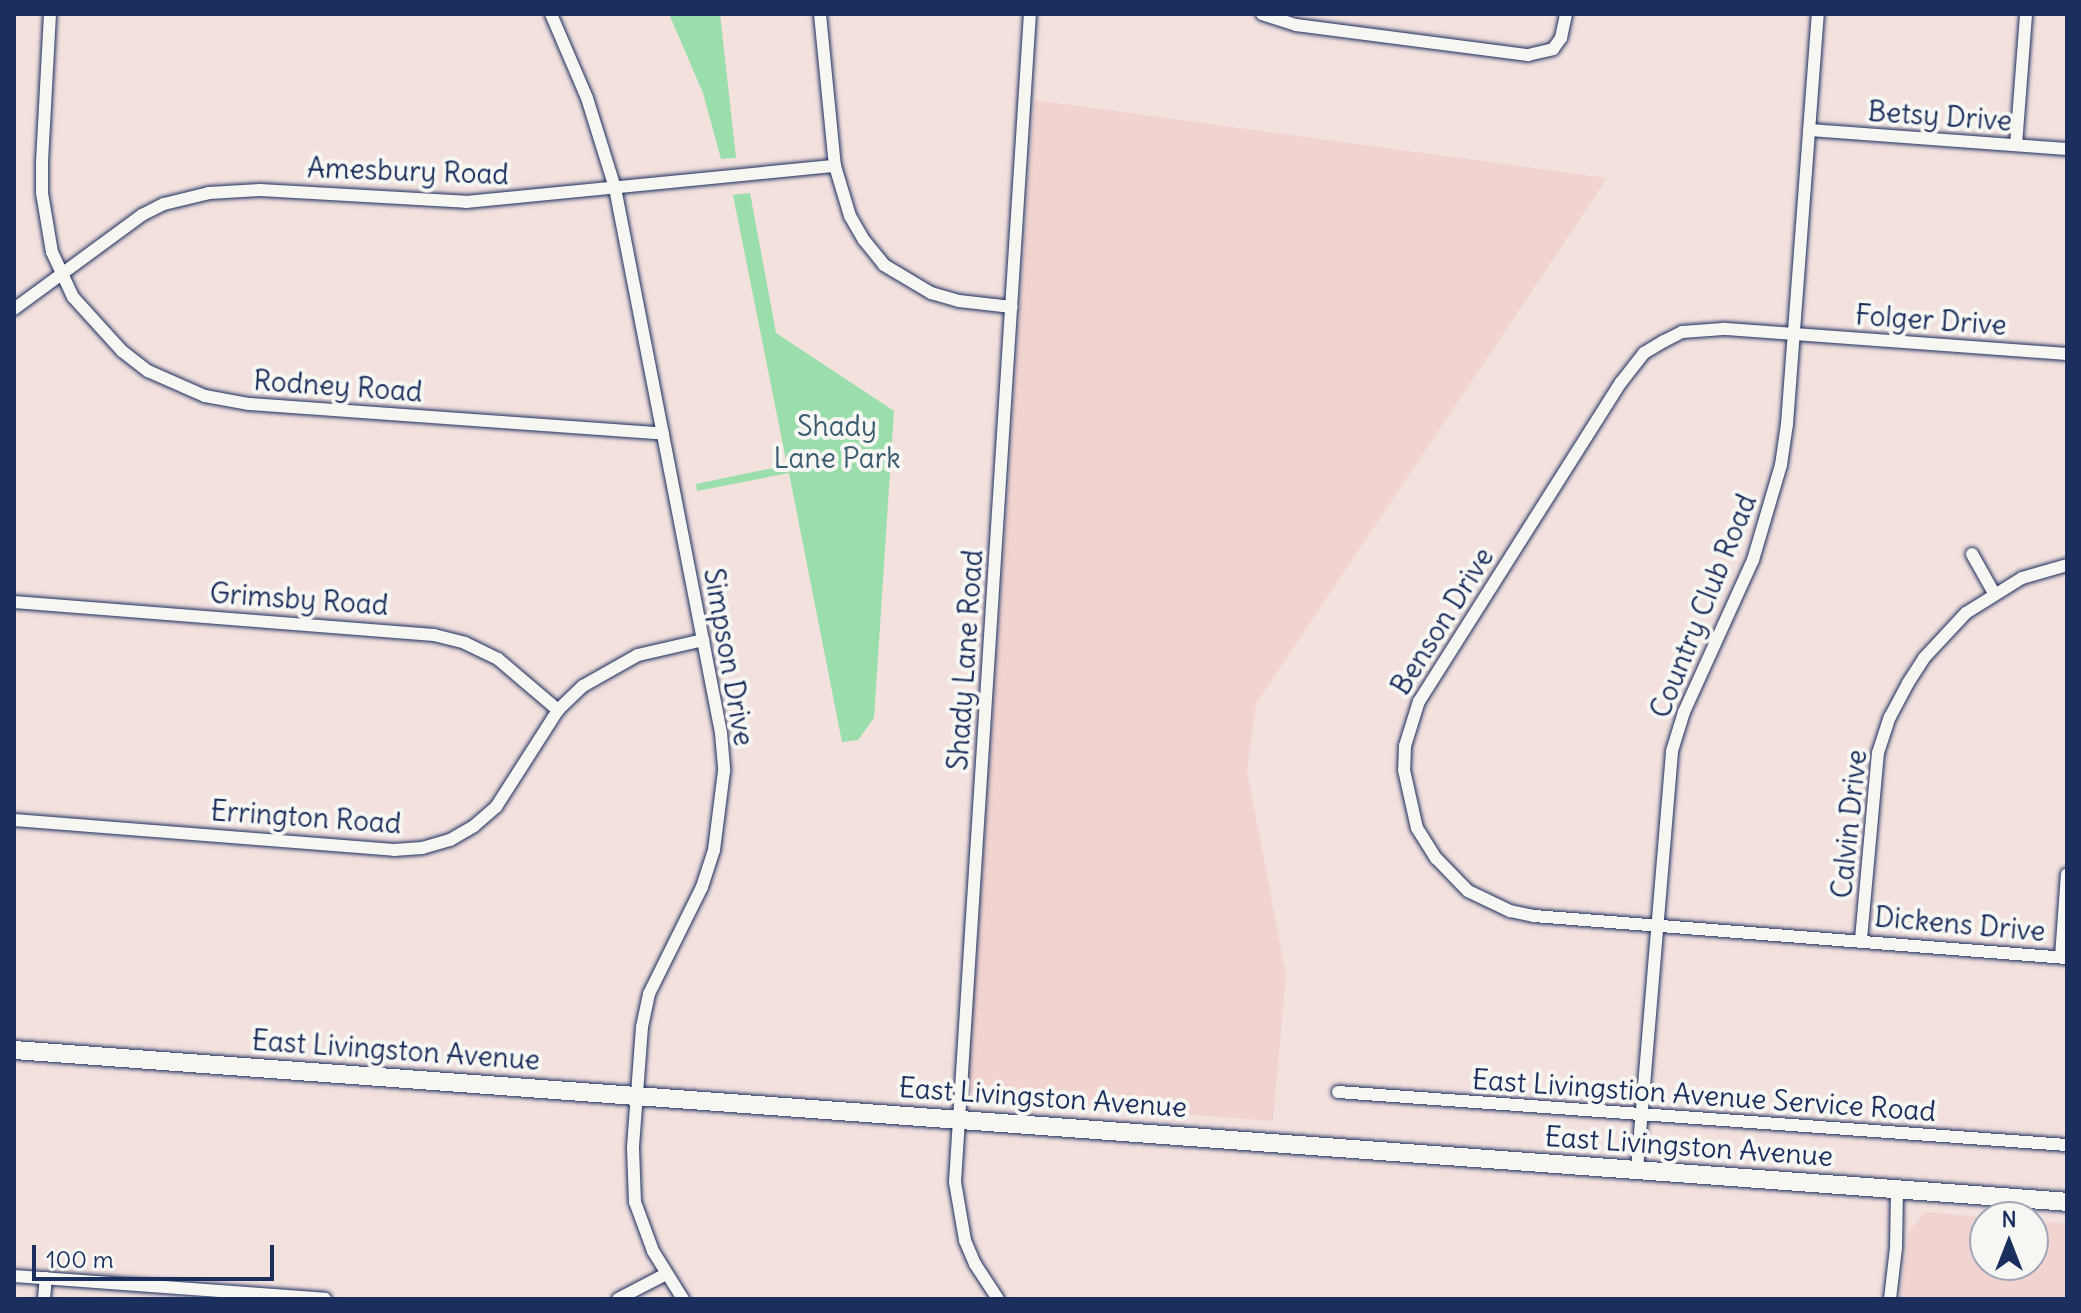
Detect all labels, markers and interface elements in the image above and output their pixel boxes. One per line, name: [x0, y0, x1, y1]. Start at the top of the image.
street label: Betsy Drive: [1867, 94, 2013, 138]
street label: Amesbury Road: [307, 151, 509, 191]
street label: Folger Drive: [1854, 298, 2008, 342]
street label: Rodney Road: [252, 363, 424, 409]
park label: Shady Lane Park: [774, 409, 900, 475]
street label: Country Club Road: [1643, 489, 1763, 723]
street label: Benson Drive: [1383, 541, 1501, 701]
street label: Shady Lane Road: [941, 548, 989, 772]
street label: Simpson Drive: [697, 565, 761, 749]
street label: Grimsby Road: [209, 576, 389, 622]
street label: Calvin Drive: [1824, 748, 1874, 900]
street label: Errington Road: [210, 794, 402, 840]
street label: Dickens Drive: [1873, 900, 2047, 948]
street label: East Livingston Avenue: [251, 1023, 541, 1077]
street label: East Livingstion Avenue Service Road: [1471, 1062, 1937, 1128]
street label: East Livingston Avenue: [898, 1070, 1188, 1124]
street label: East Livingston Avenue: [1544, 1119, 1834, 1173]
north arrow: [1969, 1201, 2049, 1281]
text: N: [2001, 1205, 2017, 1233]
scale bar: [36, 1229, 278, 1279]
text: 100 m: [46, 1244, 114, 1274]

